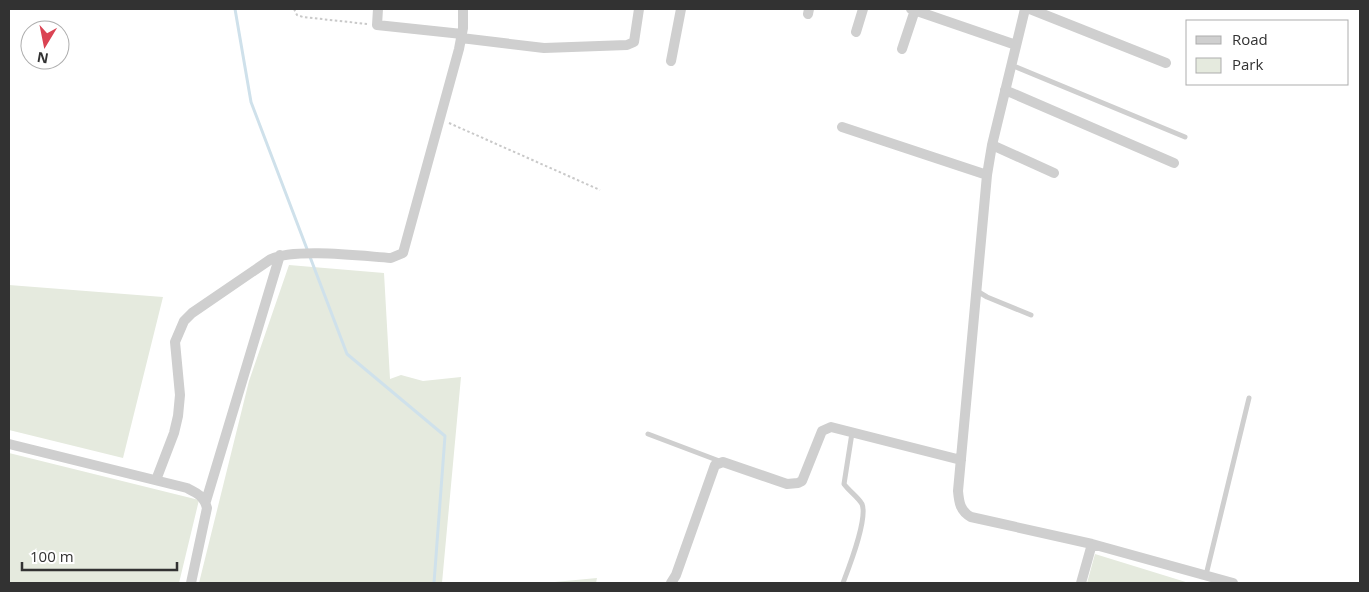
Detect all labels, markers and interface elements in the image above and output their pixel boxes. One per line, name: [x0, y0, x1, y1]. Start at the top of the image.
north arrow: [20, 20, 70, 70]
legend: [1186, 20, 1349, 85]
text: Road: [1232, 29, 1268, 49]
text: N: [35, 48, 50, 69]
text: Park: [1232, 54, 1263, 74]
scale bar: [22, 540, 178, 572]
text: 100 m: [30, 546, 74, 566]

